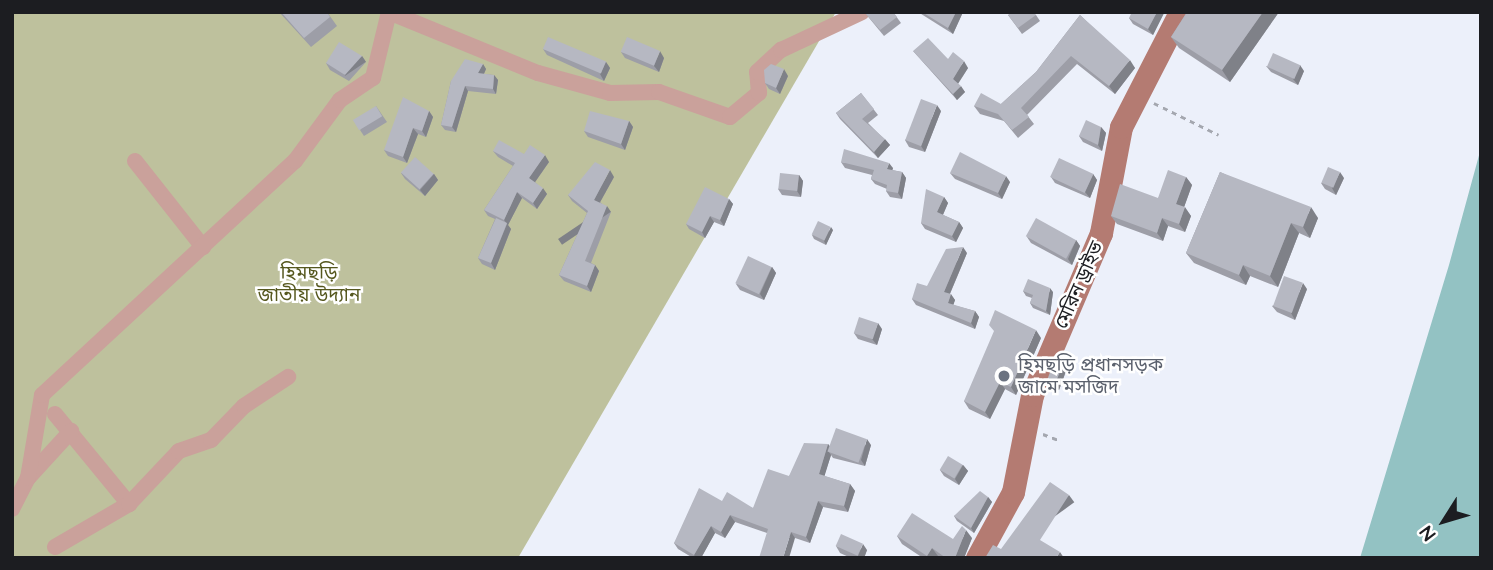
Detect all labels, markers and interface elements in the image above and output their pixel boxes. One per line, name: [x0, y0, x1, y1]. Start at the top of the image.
street label: মেরিন ড্রাইভ: [1050, 238, 1108, 332]
park label: হিমছড়ি জাতীয় উদ্যান: [258, 262, 360, 306]
place label: হিমছড়ি প্রধানসড়ক জামে মসজিদ: [1018, 354, 1163, 398]
marker: হিমছড়ি প্রধানসড়ক জামে মসজিদ: [996, 368, 1012, 384]
north arrow: [1409, 486, 1479, 556]
text: N: [1413, 521, 1441, 546]

